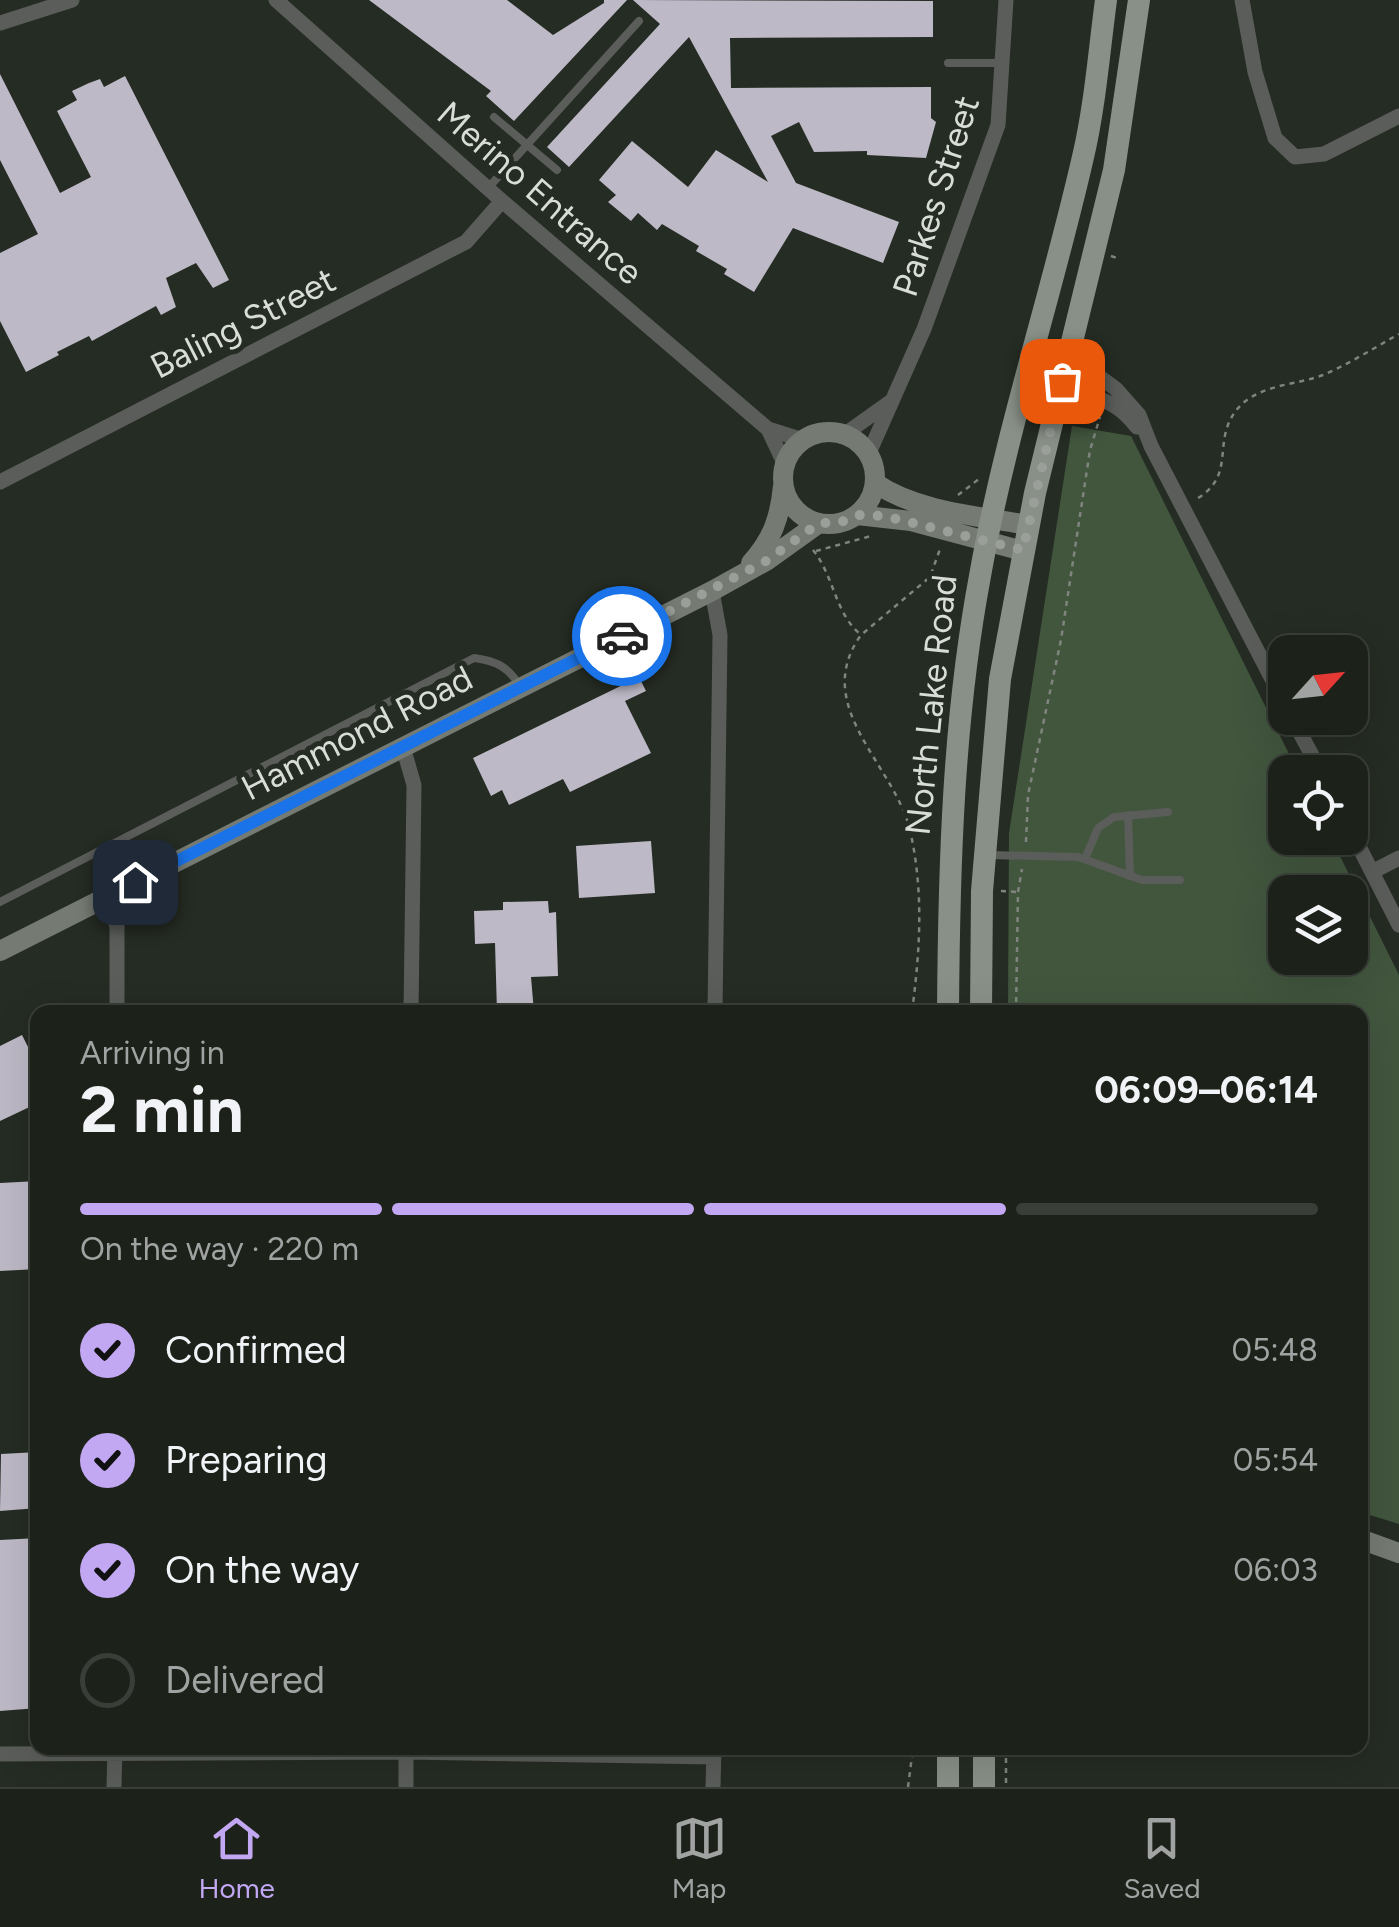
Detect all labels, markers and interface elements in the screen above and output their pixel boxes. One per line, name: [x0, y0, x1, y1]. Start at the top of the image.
street label: Parkes Street: [884, 90, 988, 302]
street label: Merino Entrance: [429, 93, 651, 293]
street label: Baling Street: [144, 258, 342, 388]
pin: [1020, 339, 1105, 424]
icon: bag: [1035, 354, 1090, 409]
street label: North Lake Road: [896, 573, 966, 837]
courier: [572, 586, 672, 686]
icon: car: [595, 609, 650, 664]
north arrow: [1268, 635, 1368, 735]
map controls: [1268, 635, 1368, 975]
street label: Hammond Road: [235, 657, 479, 809]
button: locate: [1268, 755, 1368, 855]
pin: [93, 840, 178, 925]
icon: home: [108, 855, 163, 910]
button: layers: [1268, 875, 1368, 975]
text: Arriving in: [80, 1034, 225, 1072]
text: 06:09–06:14: [1094, 1067, 1318, 1113]
text: 2 min: [80, 1070, 244, 1148]
text: On the way · 220 m: [80, 1230, 359, 1268]
icon: check: [80, 1323, 135, 1378]
text: Confirmed: [165, 1327, 347, 1373]
text: 05:48: [1231, 1331, 1318, 1369]
icon: check: [80, 1433, 135, 1488]
text: Preparing: [165, 1437, 327, 1483]
text: 05:54: [1233, 1441, 1318, 1479]
icon: check: [80, 1543, 135, 1598]
text: On the way: [165, 1547, 359, 1593]
text: 06:03: [1233, 1551, 1318, 1589]
text: Delivered: [165, 1657, 325, 1703]
tab: Home: [198, 1811, 275, 1905]
tab: Map: [672, 1811, 727, 1905]
tab: Saved: [1123, 1811, 1201, 1905]

